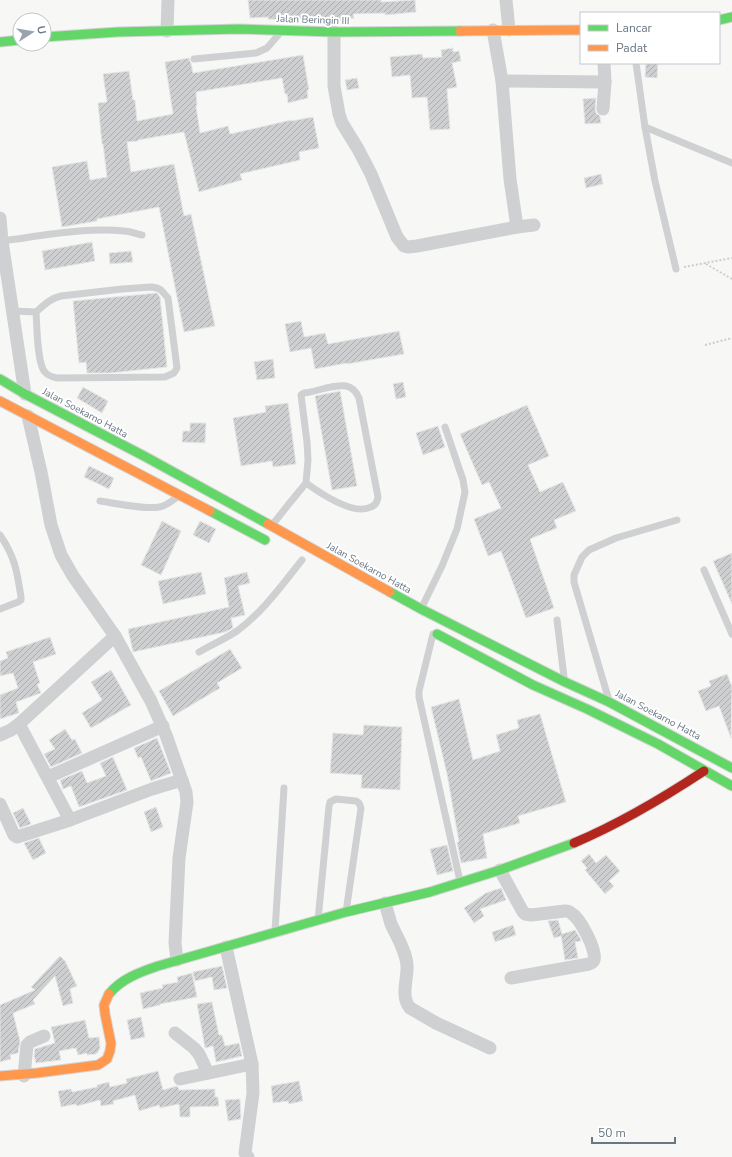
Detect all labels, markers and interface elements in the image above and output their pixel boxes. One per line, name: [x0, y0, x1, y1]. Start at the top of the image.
north arrow: [12, 12, 52, 52]
street label: Jalan Beringin III: [275, 12, 350, 28]
legend: [580, 12, 720, 64]
text: Lancar: [616, 20, 653, 36]
text: U: [33, 24, 49, 36]
text: Padat: [616, 40, 648, 56]
street label: Jalan Soekarno Hatta: [39, 384, 130, 441]
street label: Jalan Soekarno Hatta: [323, 538, 414, 597]
street label: Jalan Soekarno Hatta: [612, 686, 703, 743]
scale bar: [592, 1119, 675, 1145]
text: 50 m: [598, 1125, 626, 1141]

